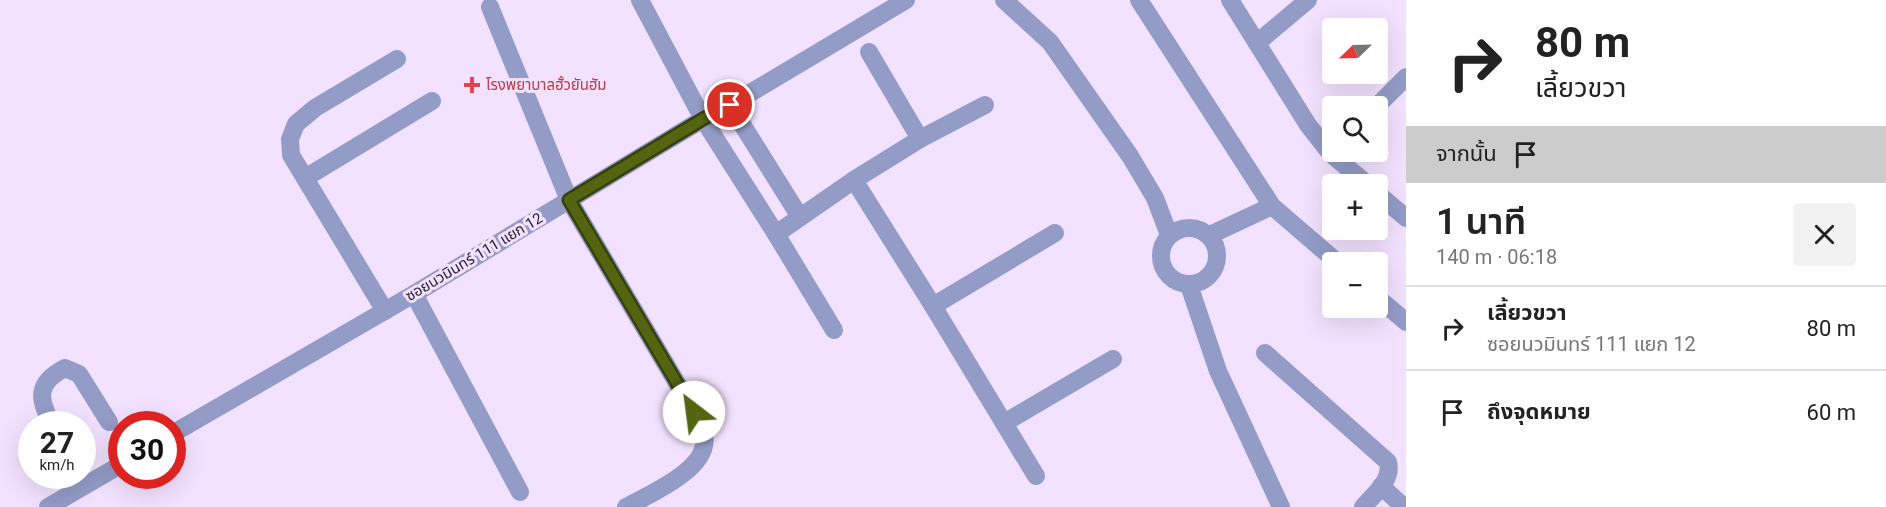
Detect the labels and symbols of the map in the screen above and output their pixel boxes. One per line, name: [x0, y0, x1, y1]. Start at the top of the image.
north arrow: [1322, 18, 1388, 84]
place label: โรงพยาบาลฮั้วยันฮัม: [486, 75, 606, 94]
marker: โรงพยาบาลฮั้วยันฮัม: [463, 76, 481, 94]
pin: [704, 79, 755, 130]
street label: ซอยนวมินทร์ 111 แยก 12: [402, 209, 546, 305]
position arrow: [662, 380, 726, 444]
speed limit sign: 30: [108, 411, 186, 489]

